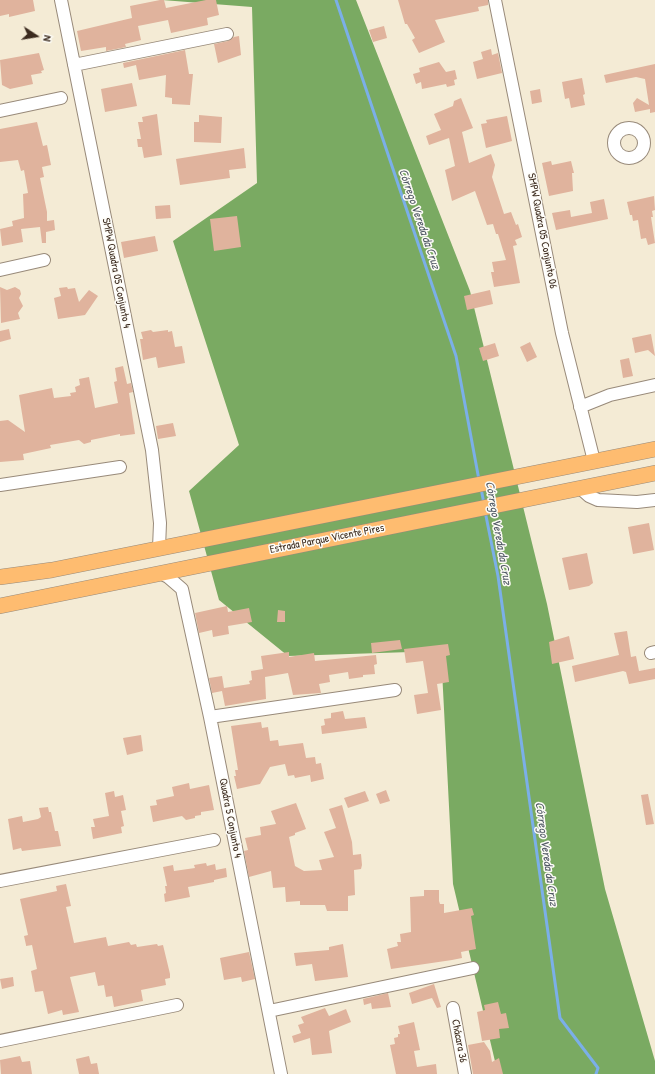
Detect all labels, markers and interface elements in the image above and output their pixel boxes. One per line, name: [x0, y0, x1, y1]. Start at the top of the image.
north arrow: [16, 16, 56, 56]
text: N: [40, 34, 55, 43]
water label: Córrego Vereda da Cruz: [395, 167, 443, 271]
street label: SMPW Quadra 05 Conjunto 06: [524, 172, 560, 290]
street label: SMPW Quadra 05 Conjunto 4: [99, 217, 133, 329]
water label: Córrego Vereda da Cruz: [482, 480, 514, 586]
street label: Estrada Parque Vicente Pires: [269, 521, 385, 557]
street label: Quadra 5 Conjunto 4: [216, 777, 244, 859]
water label: Córrego Vereda da Cruz: [532, 801, 560, 907]
street label: Chácara 36: [448, 1018, 470, 1064]

